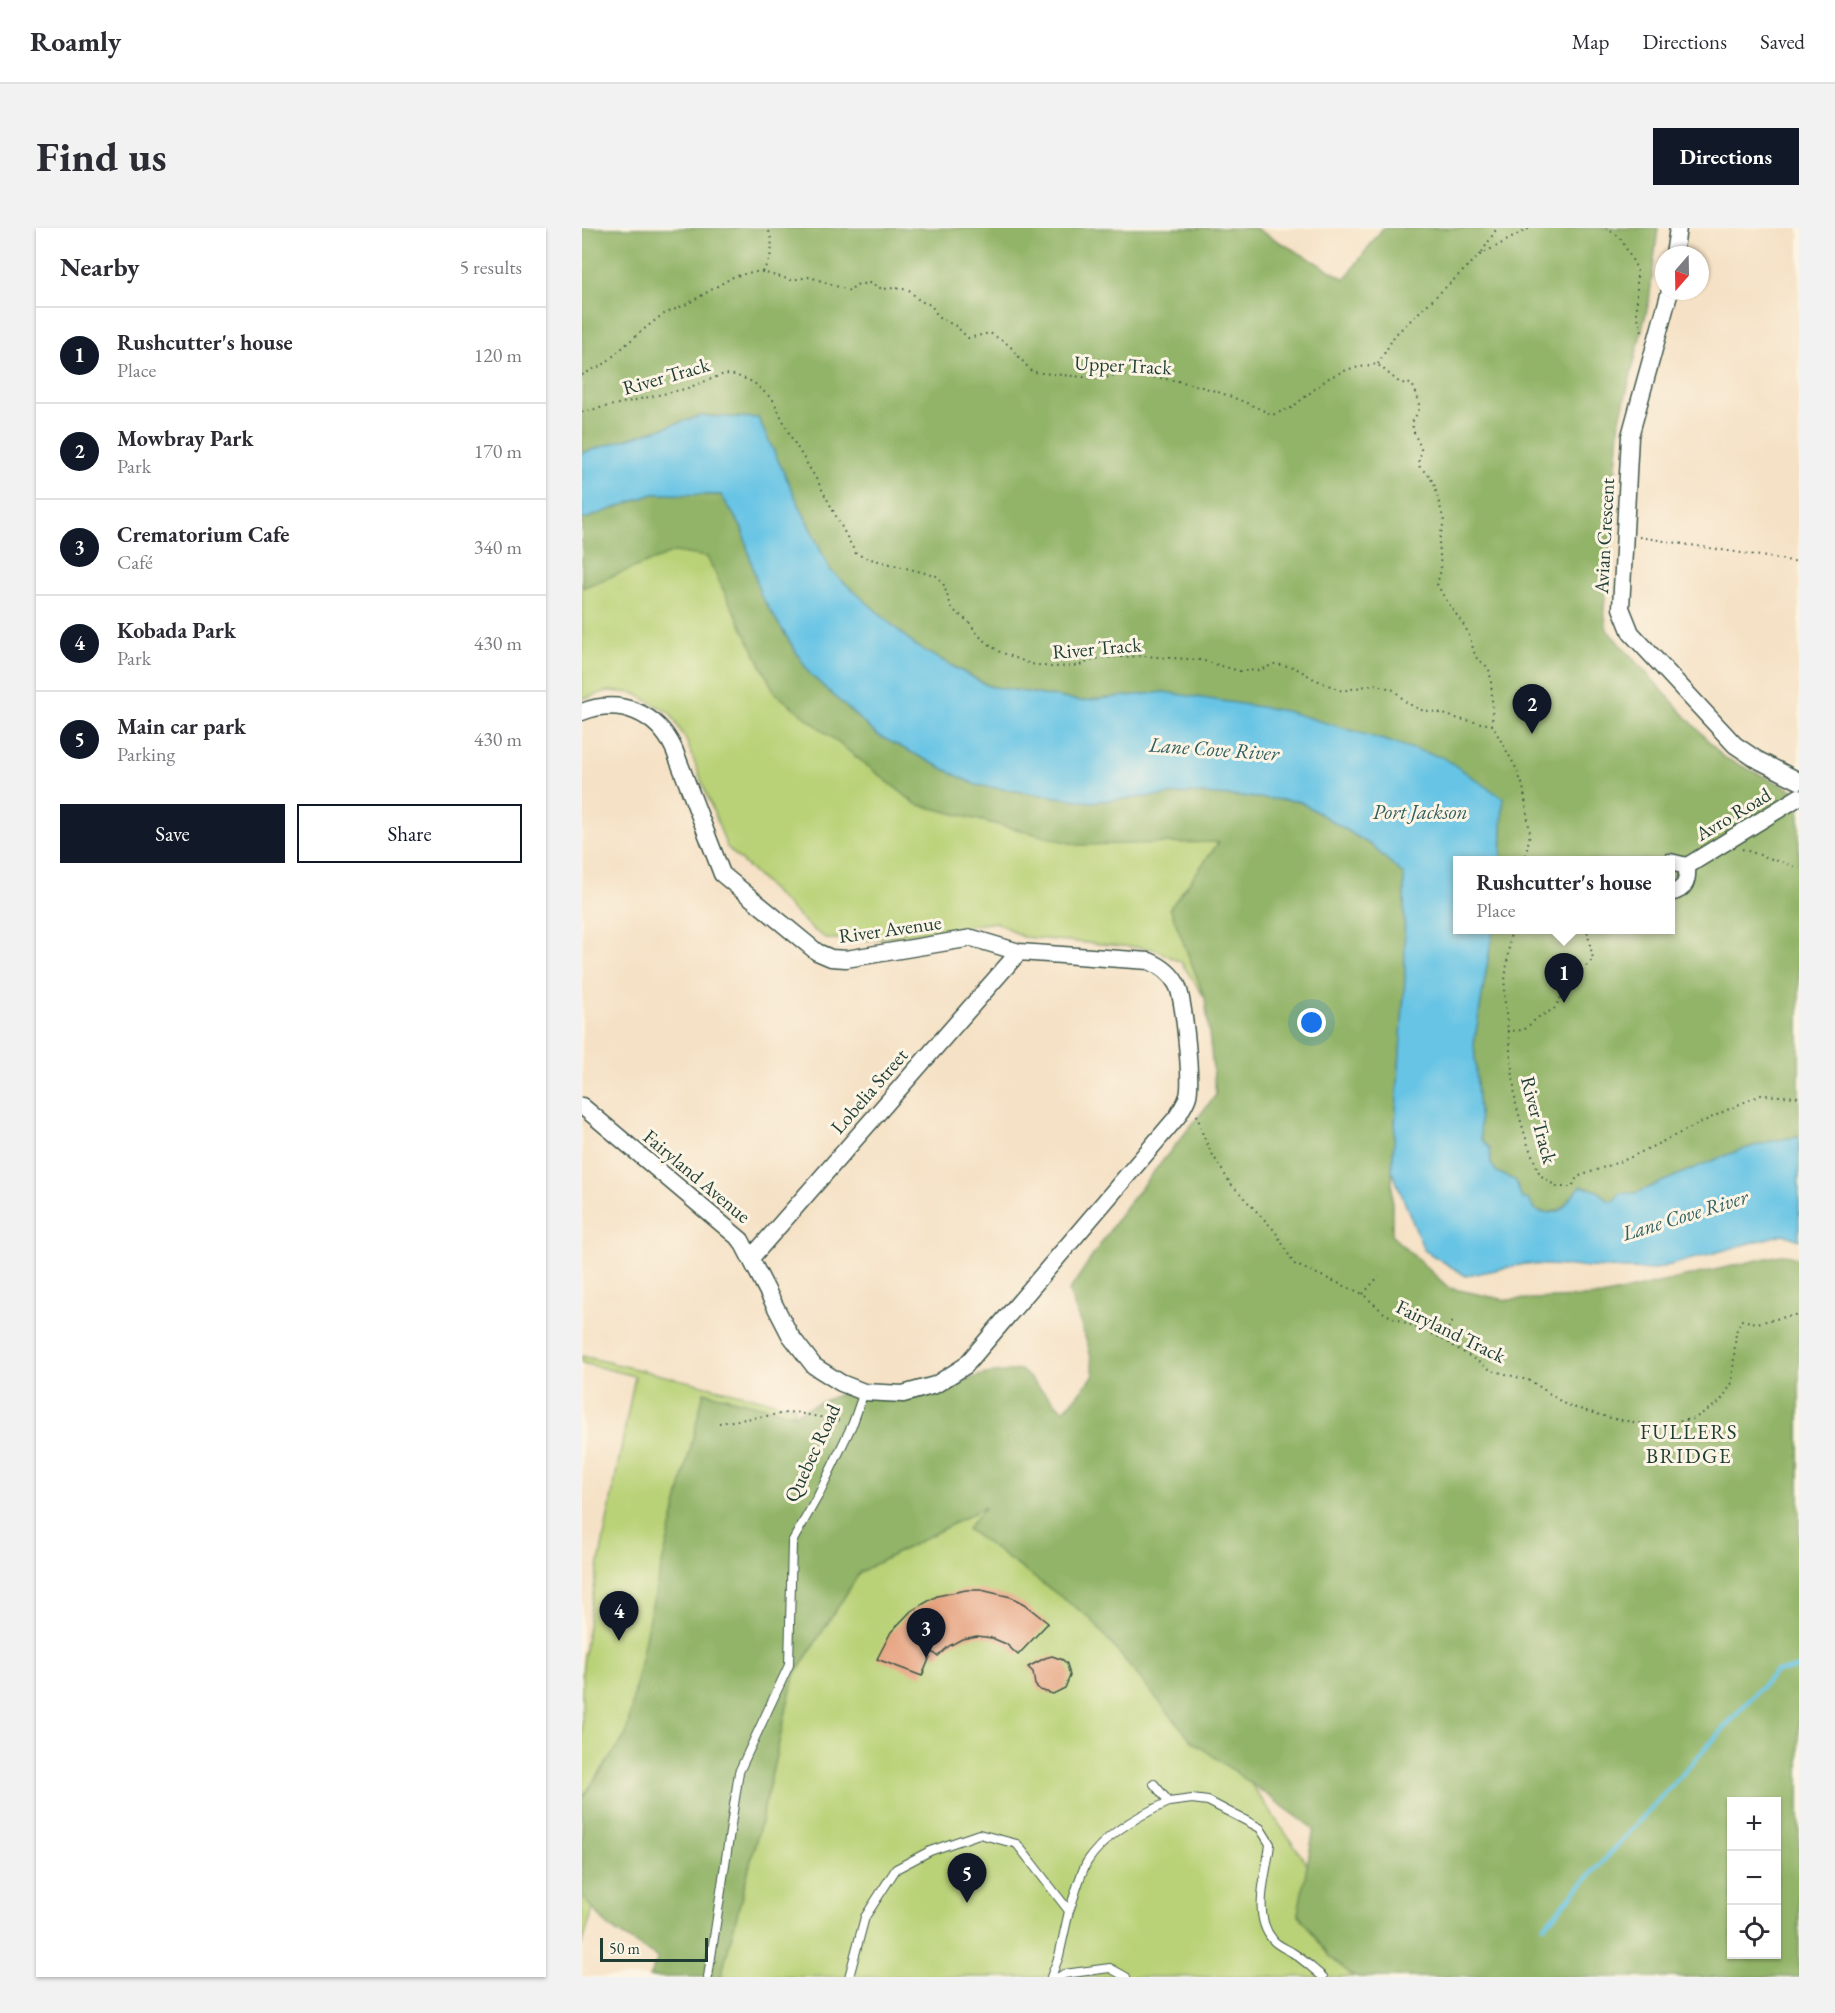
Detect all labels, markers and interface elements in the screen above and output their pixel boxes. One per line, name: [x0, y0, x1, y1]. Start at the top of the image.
text: Roamly: [30, 23, 121, 59]
text: Map: [1572, 28, 1609, 55]
text: Directions: [1642, 28, 1727, 55]
text: Saved: [1760, 28, 1805, 55]
button: Directions: [1653, 128, 1799, 185]
text: Find us: [36, 129, 167, 184]
north arrow: [1655, 246, 1709, 300]
text: Nearby: [60, 250, 140, 284]
text: 5 results: [459, 254, 522, 280]
text: Rushcutter's house: [117, 328, 293, 357]
text: 1: [74, 342, 85, 368]
text: 120 m: [474, 342, 522, 368]
street label: Upper Track: [1074, 349, 1173, 381]
street label: River Track: [619, 351, 713, 401]
text: Place: [117, 357, 156, 383]
text: Mowbray Park: [117, 424, 253, 453]
text: 2: [74, 438, 85, 464]
text: 170 m: [474, 438, 522, 464]
text: Park: [117, 453, 151, 479]
street label: Avian Crescent: [1588, 477, 1620, 596]
text: Crematorium Cafe: [117, 520, 290, 549]
text: 3: [74, 534, 85, 560]
text: 340 m: [474, 534, 522, 560]
text: Café: [117, 549, 153, 575]
text: Kobada Park: [117, 616, 236, 645]
text: 4: [74, 630, 85, 656]
text: 430 m: [474, 630, 522, 656]
street label: River Track: [1051, 631, 1143, 665]
text: Park: [117, 645, 151, 671]
pin: 2: [1512, 684, 1552, 734]
text: Main car park: [117, 712, 246, 741]
text: 5: [74, 726, 85, 752]
text: 430 m: [474, 726, 522, 752]
water label: Lane Cove River: [1147, 730, 1281, 767]
text: Parking: [117, 741, 175, 767]
street label: Avro Road: [1690, 781, 1776, 847]
water label: Port Jackson: [1372, 798, 1468, 825]
button: Save: [60, 804, 285, 863]
button: Share: [297, 804, 522, 863]
popup: [1453, 856, 1675, 934]
text: Rushcutter's house: [1476, 868, 1652, 897]
text: Place: [1476, 897, 1516, 923]
street label: River Avenue: [837, 909, 943, 949]
pin: 1: [1544, 954, 1584, 1003]
your location: [1297, 1008, 1326, 1037]
street label: Lobelia Street: [825, 1042, 914, 1139]
street label: River Track: [1515, 1073, 1563, 1167]
street label: Fairyland Avenue: [638, 1123, 756, 1229]
water label: Lane Cove River: [1618, 1182, 1752, 1247]
street label: Fairyland Track: [1392, 1293, 1511, 1369]
street label: Quebec Road: [778, 1399, 846, 1506]
district label: FULLERS BRIDGE: [1640, 1418, 1738, 1469]
pin: 4: [600, 1592, 639, 1641]
pin: 3: [906, 1608, 946, 1658]
map controls: [1727, 1797, 1781, 1959]
button: +: [1727, 1797, 1781, 1851]
button: −: [1727, 1851, 1781, 1905]
pin: 5: [948, 1854, 986, 1903]
button: locate: [1727, 1905, 1781, 1959]
scale bar: [600, 1935, 708, 1962]
text: 50 m: [609, 1938, 640, 1959]

